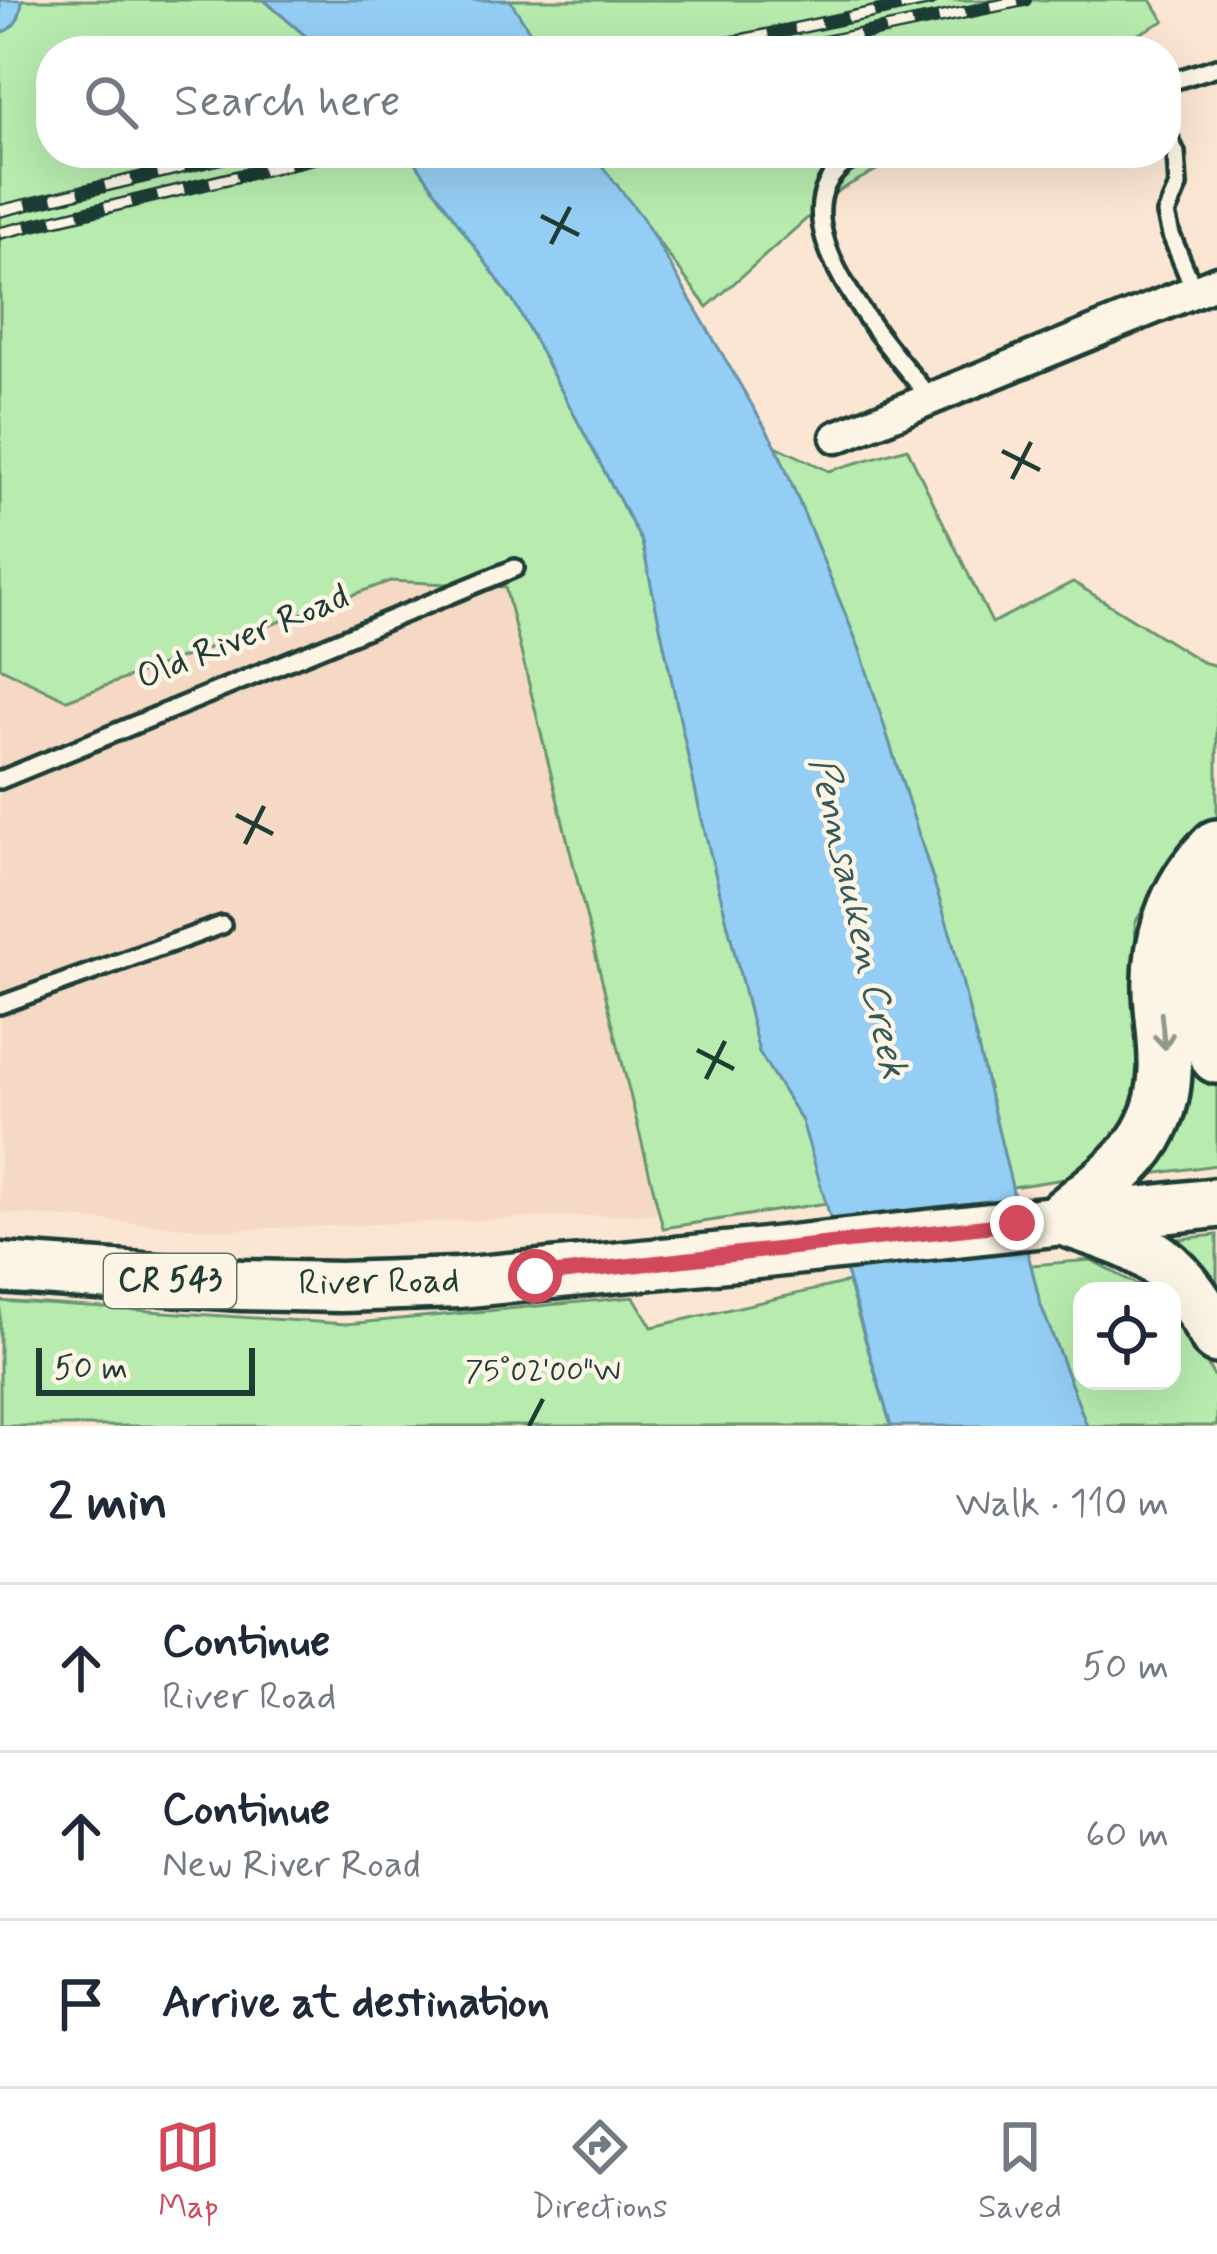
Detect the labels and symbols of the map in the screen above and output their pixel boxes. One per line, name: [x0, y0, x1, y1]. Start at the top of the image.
street label: Old River Road: [130, 574, 356, 702]
water label: Pennsauken Creek: [795, 752, 919, 1084]
one-way arrow: [1152, 1011, 1175, 1050]
route end: [990, 1196, 1044, 1250]
route start: [508, 1249, 562, 1303]
road number: CR 543: [104, 1254, 236, 1308]
street label: River Road: [298, 1258, 460, 1308]
scale bar: [36, 1342, 255, 1395]
text: 75°02'00"W: [465, 1352, 621, 1391]

